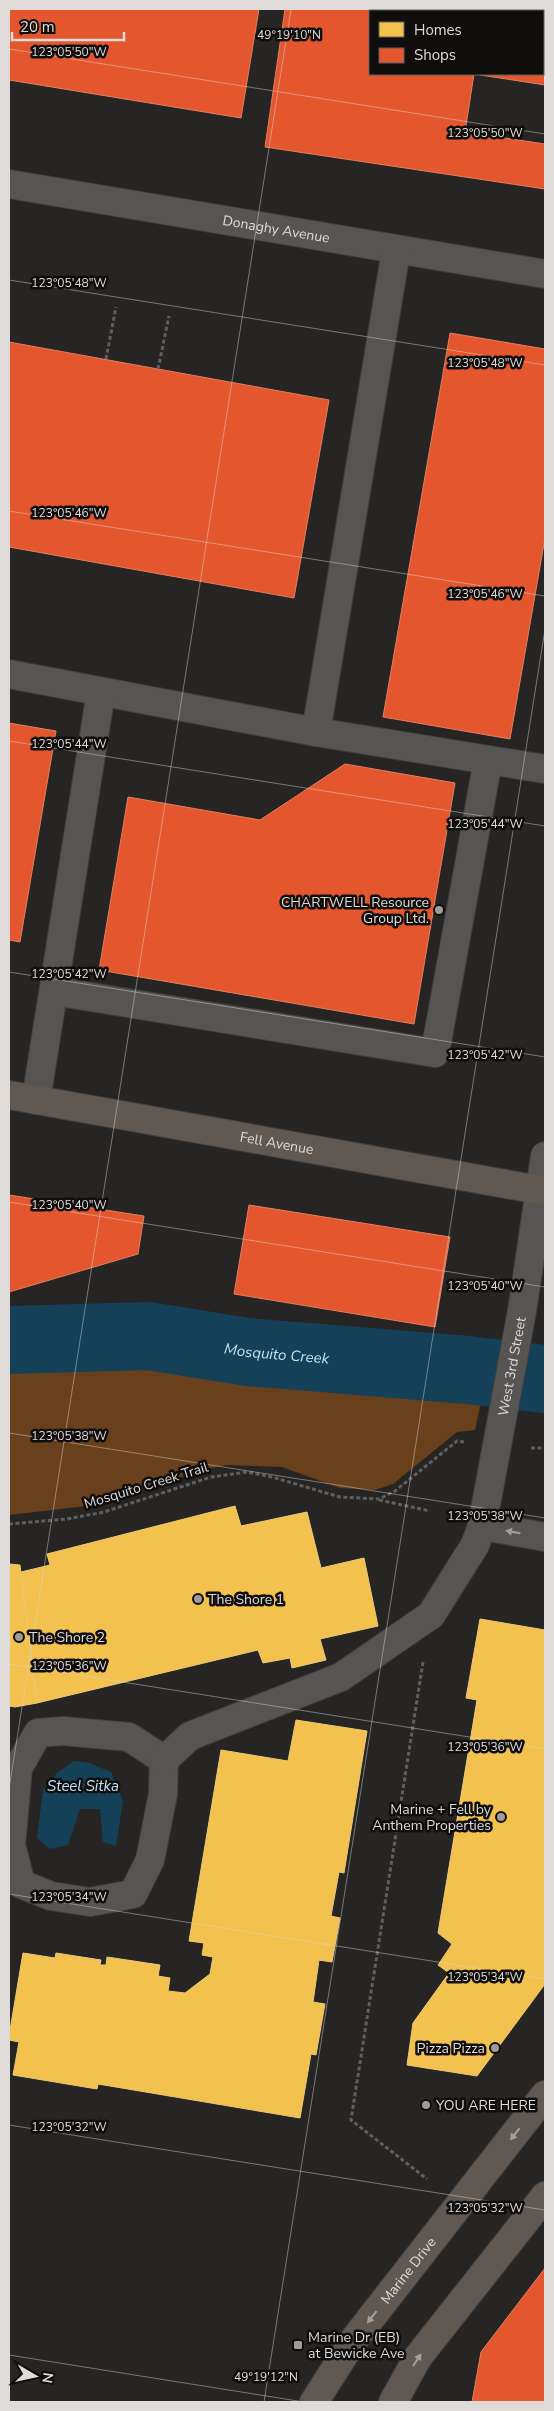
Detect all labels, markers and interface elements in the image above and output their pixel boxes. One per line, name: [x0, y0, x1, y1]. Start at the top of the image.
scale bar: [12, 10, 125, 42]
legend: [369, 10, 544, 75]
text: 20 m: [20, 17, 55, 37]
text: Homes: [414, 20, 462, 40]
text: 49°19'10"N: [257, 27, 321, 43]
text: 123°05'50"W: [31, 44, 107, 60]
text: Shops: [414, 45, 456, 65]
text: 123°05'50"W: [447, 125, 523, 141]
street label: Donaghy Avenue: [221, 211, 331, 248]
text: 123°05'48"W: [31, 275, 107, 291]
text: 123°05'48"W: [447, 355, 523, 371]
text: 123°05'46"W: [31, 505, 107, 521]
text: 123°05'46"W: [447, 586, 523, 602]
text: 123°05'44"W: [31, 736, 107, 752]
text: 123°05'44"W: [447, 816, 523, 832]
place label: CHARTWELL Resource Group Ltd.: [281, 893, 429, 928]
marker: CHARTWELL Resource Group Ltd.: [433, 904, 445, 916]
text: 123°05'42"W: [31, 966, 107, 982]
text: 123°05'42"W: [447, 1047, 523, 1063]
street label: Fell Avenue: [238, 1128, 315, 1159]
text: 123°05'40"W: [31, 1197, 107, 1213]
text: 123°05'40"W: [447, 1278, 523, 1294]
street label: West 3rd Street: [494, 1315, 531, 1418]
water label: Mosquito Creek: [223, 1338, 330, 1369]
text: 123°05'38"W: [31, 1428, 107, 1444]
street label: Mosquito Creek Trail: [82, 1457, 211, 1513]
text: 123°05'38"W: [447, 1508, 523, 1524]
one-way arrow: [505, 1527, 521, 1535]
place label: The Shore 1: [208, 1590, 284, 1609]
marker: The Shore 1: [192, 1593, 204, 1605]
place label: The Shore 2: [29, 1628, 105, 1647]
marker: The Shore 2: [13, 1631, 25, 1643]
text: 123°05'36"W: [31, 1658, 107, 1674]
text: 123°05'36"W: [447, 1739, 523, 1755]
water label: Steel Sitka: [47, 1776, 119, 1796]
place label: Marine + Fell by Anthem Properties: [372, 1800, 492, 1835]
marker: Marine + Fell by Anthem Properties: [495, 1811, 507, 1823]
text: 123°05'34"W: [31, 1889, 107, 1905]
text: 123°05'34"W: [447, 1969, 523, 1985]
place label: Pizza Pizza: [417, 2039, 485, 2058]
marker: Pizza Pizza: [489, 2042, 501, 2054]
place label: YOU ARE HERE: [435, 2096, 536, 2115]
marker: YOU ARE HERE: [420, 2099, 432, 2111]
text: 123°05'32"W: [31, 2119, 107, 2135]
one-way arrow: [510, 2127, 520, 2140]
text: 123°05'32"W: [447, 2200, 523, 2216]
street label: Marine Drive: [376, 2233, 441, 2308]
one-way arrow: [366, 2310, 377, 2323]
place label: Marine Dr (EB) at Bewicke Ave: [308, 2328, 405, 2363]
marker: Marine Dr (EB) at Bewicke Ave: [292, 2339, 304, 2351]
north arrow: [10, 2351, 60, 2401]
one-way arrow: [412, 2353, 422, 2367]
text: 49°19'12"N: [234, 2369, 298, 2385]
text: N: [37, 2371, 58, 2385]

